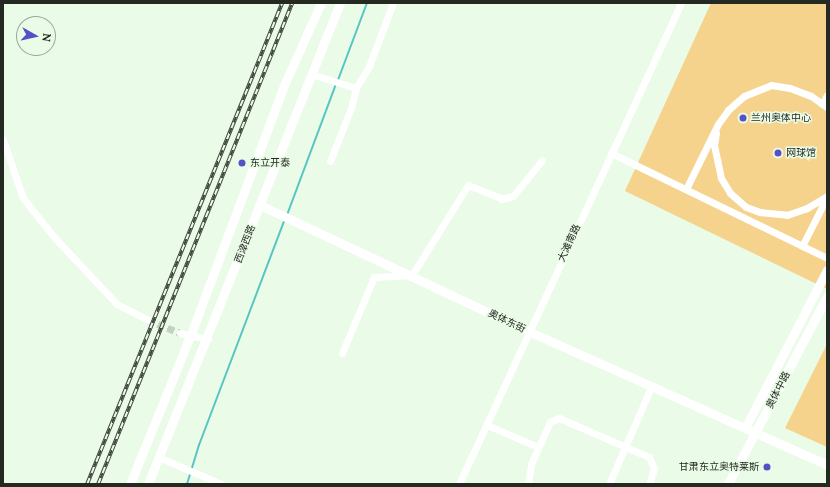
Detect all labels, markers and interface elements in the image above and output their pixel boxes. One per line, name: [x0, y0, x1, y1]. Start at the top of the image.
north arrow: [16, 16, 56, 56]
text: N: [39, 32, 54, 43]
place label: 兰州奥体中心: [751, 112, 811, 124]
marker: 兰州奥体中心: [738, 113, 748, 123]
place label: 网球馆: [786, 147, 816, 159]
marker: 网球馆: [773, 148, 783, 158]
place label: 东立开泰: [250, 157, 290, 169]
marker: 东立开泰: [237, 158, 247, 168]
street label: 大滩南路: [555, 222, 583, 264]
street label: 西津西路: [232, 223, 258, 265]
street label: 奥体东街: [486, 307, 528, 335]
street label: 奥体中路: [764, 369, 792, 411]
place label: 甘肃东立奥特莱斯: [679, 461, 759, 473]
marker: 甘肃东立奥特莱斯: [762, 462, 772, 472]

